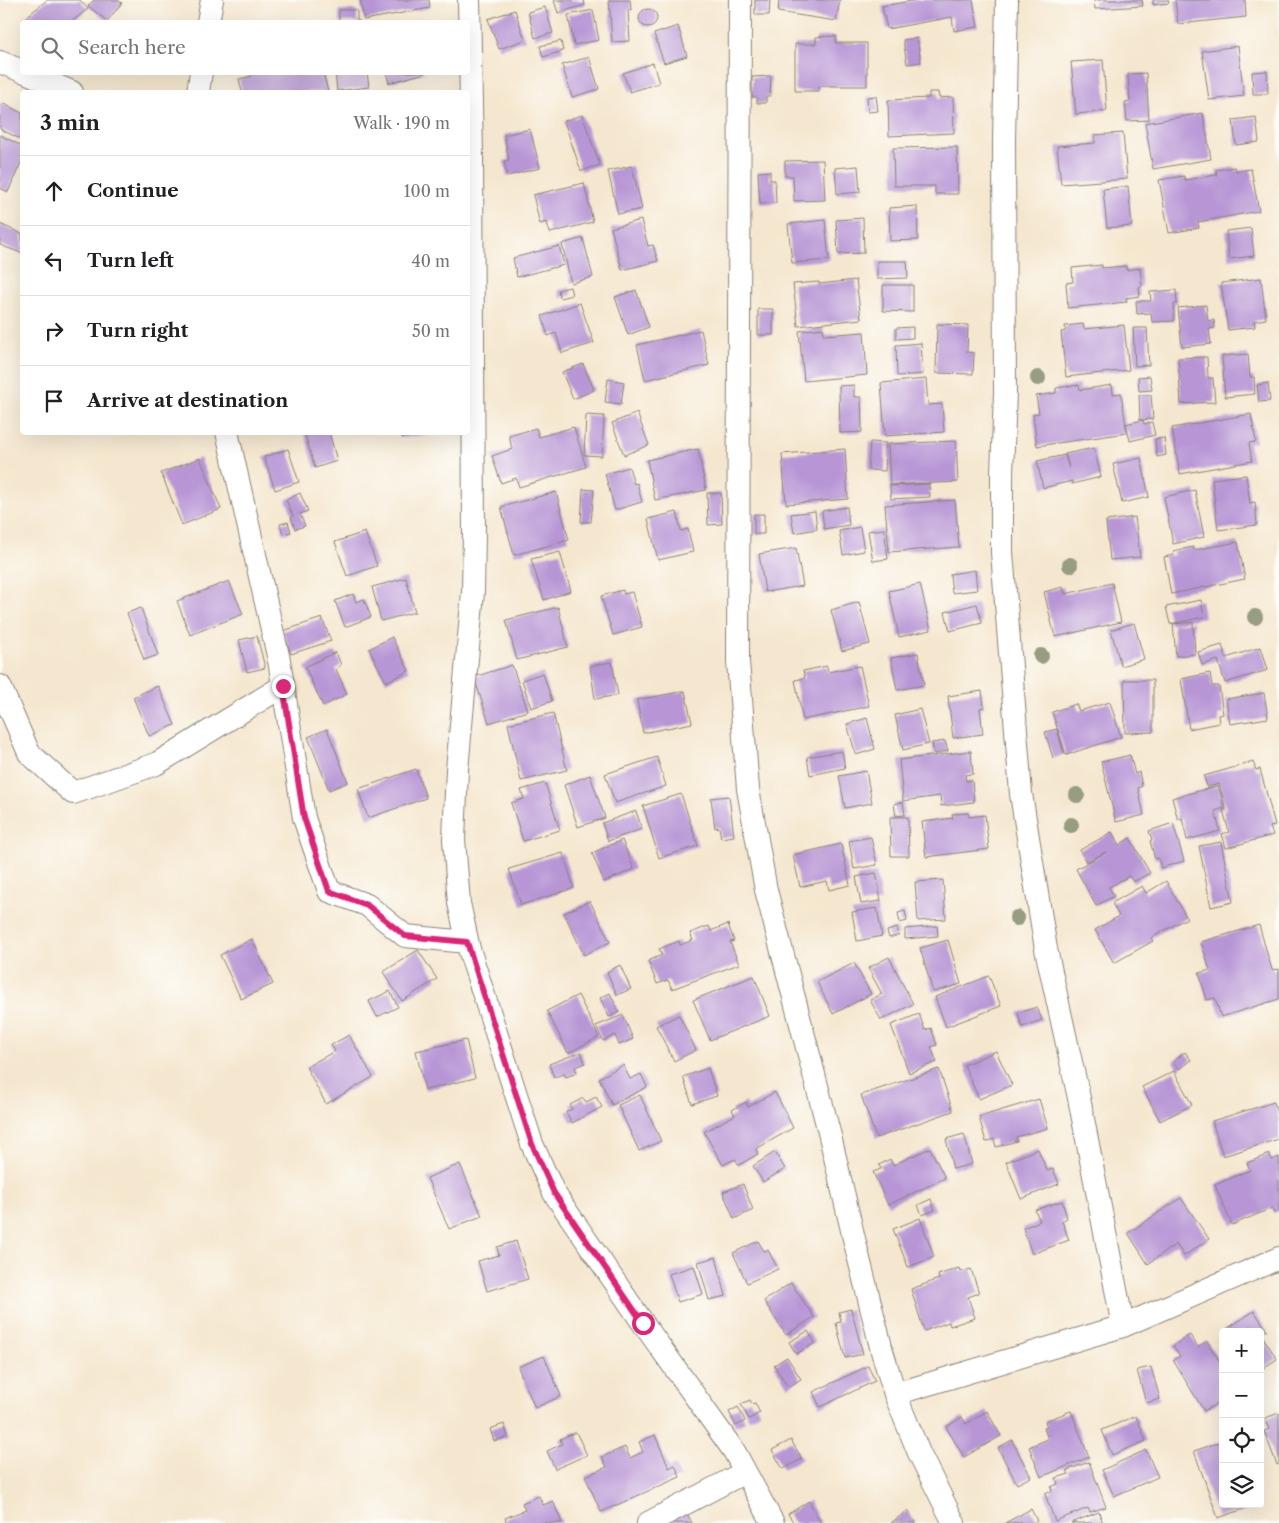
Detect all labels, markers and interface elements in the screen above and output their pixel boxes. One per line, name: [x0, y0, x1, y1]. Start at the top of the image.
search box: [20, 20, 470, 75]
icon: search: [38, 34, 66, 62]
text: Search here: [78, 36, 186, 59]
text: 3 min: [40, 110, 100, 135]
text: Walk · 190 m: [353, 113, 450, 133]
icon: ahead: [40, 177, 68, 205]
text: Continue: [87, 179, 179, 202]
text: 100 m: [404, 181, 450, 201]
icon: left: [40, 247, 68, 275]
text: Turn left: [87, 249, 174, 272]
text: 40 m: [411, 251, 450, 271]
icon: right: [40, 317, 68, 345]
text: Turn right: [87, 319, 188, 342]
text: 50 m: [412, 321, 450, 341]
icon: arrive: [40, 387, 68, 415]
text: Arrive at destination: [87, 389, 288, 412]
route end: [272, 675, 295, 698]
route start: [632, 1312, 655, 1335]
map controls: [1219, 1328, 1264, 1508]
button: +: [1219, 1328, 1264, 1373]
button: −: [1219, 1373, 1264, 1418]
button: locate: [1219, 1418, 1264, 1463]
button: layers: [1219, 1463, 1264, 1508]

